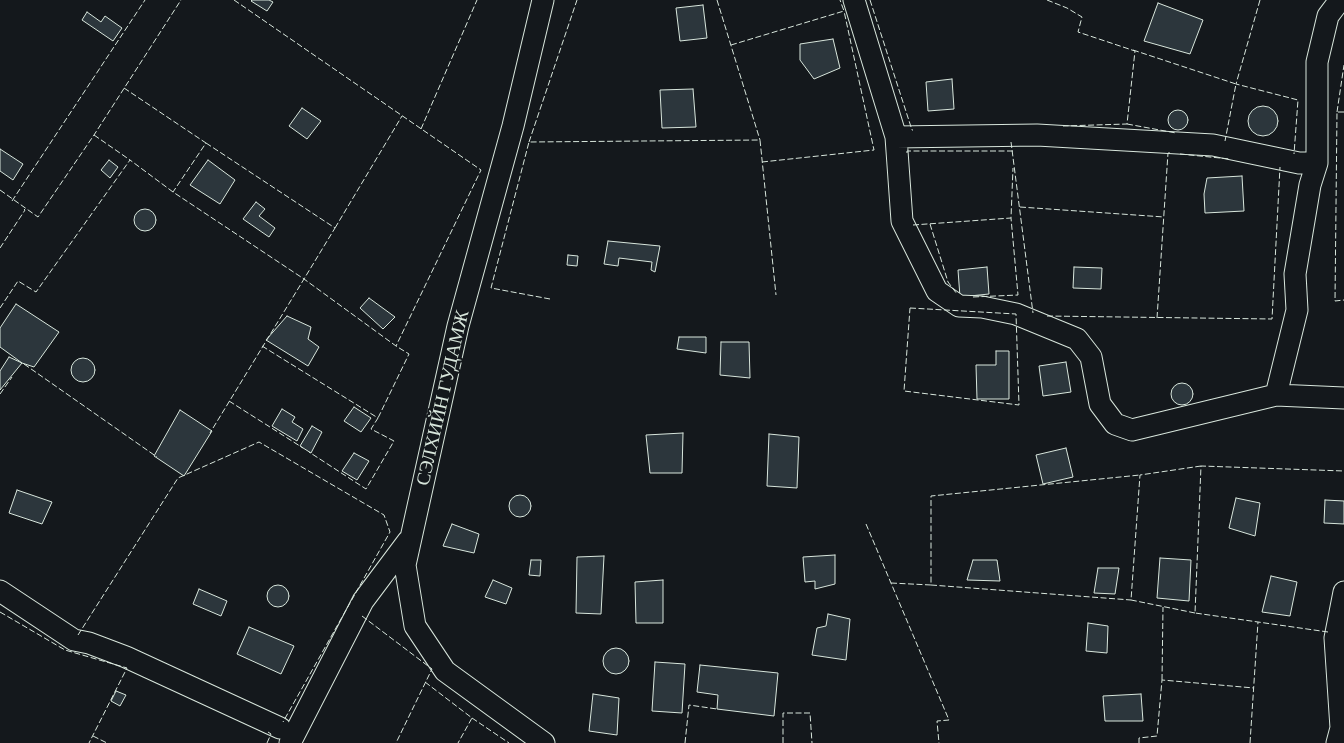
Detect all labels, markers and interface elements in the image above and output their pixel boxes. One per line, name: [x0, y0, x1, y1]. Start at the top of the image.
street label: СЭЛХИЙН ГУДАМЖ: [412, 308, 474, 488]

